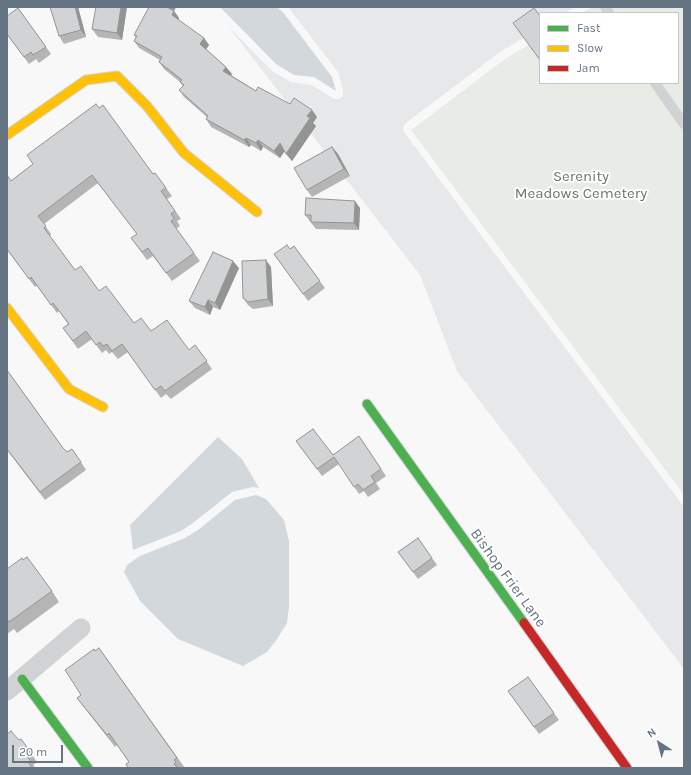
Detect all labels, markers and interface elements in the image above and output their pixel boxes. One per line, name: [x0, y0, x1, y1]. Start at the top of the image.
legend: [539, 12, 679, 84]
text: Fast: [577, 21, 600, 35]
text: Slow: [577, 41, 603, 55]
text: Jam: [577, 61, 600, 75]
park label: Serenity Meadows Cemetery: [515, 168, 647, 203]
street label: Bishop Frier Lane: [466, 525, 550, 631]
north arrow: [639, 723, 679, 763]
text: N: [645, 725, 659, 740]
scale bar: [14, 737, 65, 763]
text: 20 m: [19, 745, 47, 759]

